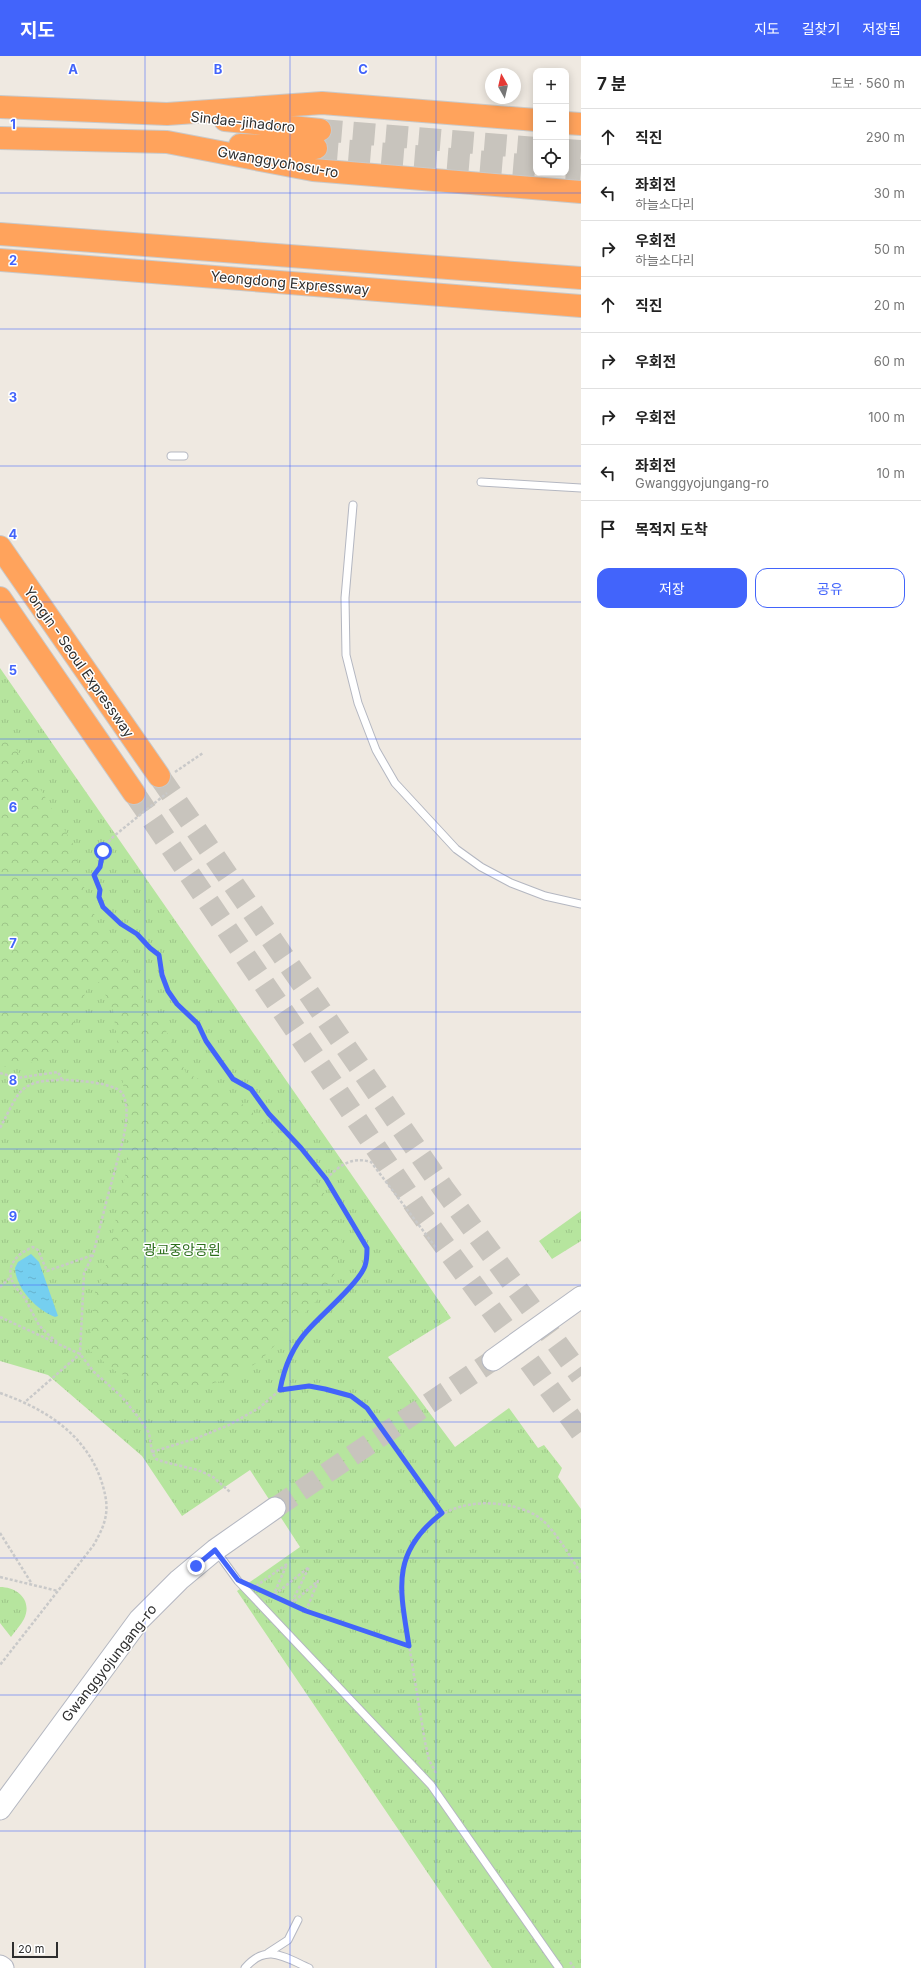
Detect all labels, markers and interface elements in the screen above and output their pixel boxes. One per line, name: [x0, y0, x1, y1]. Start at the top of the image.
text: 지도: [20, 19, 55, 42]
text: 지도: [754, 20, 780, 37]
text: 길찾기: [802, 20, 840, 37]
text: 저장됨: [862, 20, 901, 37]
text: A: [68, 61, 78, 77]
text: B: [214, 61, 223, 77]
text: C: [358, 61, 368, 77]
north arrow: [485, 68, 521, 104]
map controls: [533, 68, 569, 176]
button: +: [533, 68, 569, 104]
text: 7 분: [597, 74, 627, 94]
text: 도보 · 560 m: [831, 75, 905, 91]
button: −: [533, 104, 569, 140]
street label: Sindae-jihadoro: [190, 108, 296, 135]
text: 1: [10, 116, 16, 132]
icon: ahead: [597, 126, 619, 148]
text: 직진: [635, 128, 663, 147]
text: 290 m: [866, 129, 905, 145]
button: locate: [533, 140, 569, 176]
street label: Gwanggyohosu-ro: [216, 142, 340, 181]
text: 좌회전: [635, 175, 676, 194]
icon: left: [597, 182, 619, 204]
text: 30 m: [874, 185, 905, 201]
text: 하늘소다리: [635, 196, 695, 212]
text: 우회전: [635, 231, 676, 250]
icon: right: [597, 238, 619, 260]
text: 50 m: [874, 241, 905, 257]
text: 2: [9, 252, 17, 268]
text: 하늘소다리: [635, 252, 695, 268]
street label: Yeongdong Expressway: [210, 267, 370, 298]
icon: ahead: [597, 294, 619, 316]
text: 직진: [635, 296, 663, 315]
text: 20 m: [874, 297, 905, 313]
icon: right: [597, 350, 619, 372]
text: 우회전: [635, 352, 676, 371]
text: 60 m: [874, 353, 905, 369]
text: 3: [9, 389, 17, 405]
icon: right: [597, 406, 619, 428]
text: 우회전: [635, 408, 676, 427]
text: 100 m: [868, 409, 905, 425]
text: 좌회전: [635, 456, 676, 475]
icon: left: [597, 462, 619, 484]
text: 10 m: [876, 465, 905, 481]
text: Gwanggyojungang-ro: [635, 475, 769, 491]
icon: arrive: [597, 518, 619, 540]
text: 목적지 도착: [635, 520, 708, 539]
text: 4: [9, 526, 18, 542]
button: 저장: [597, 568, 747, 608]
button: 공유: [755, 568, 905, 608]
street label: Yongin - Seoul Expressway: [21, 583, 138, 741]
text: 5: [9, 662, 17, 678]
text: 6: [9, 799, 17, 815]
route start: [94, 842, 112, 860]
text: 7: [9, 935, 17, 951]
text: 8: [9, 1072, 17, 1088]
text: 9: [9, 1208, 17, 1224]
park label: 광교중앙공원: [143, 1241, 221, 1258]
route end: [187, 1557, 205, 1575]
street label: Gwanggyojungang-ro: [57, 1601, 160, 1725]
scale bar: [12, 1940, 58, 1959]
text: 20 m: [18, 1942, 44, 1956]

